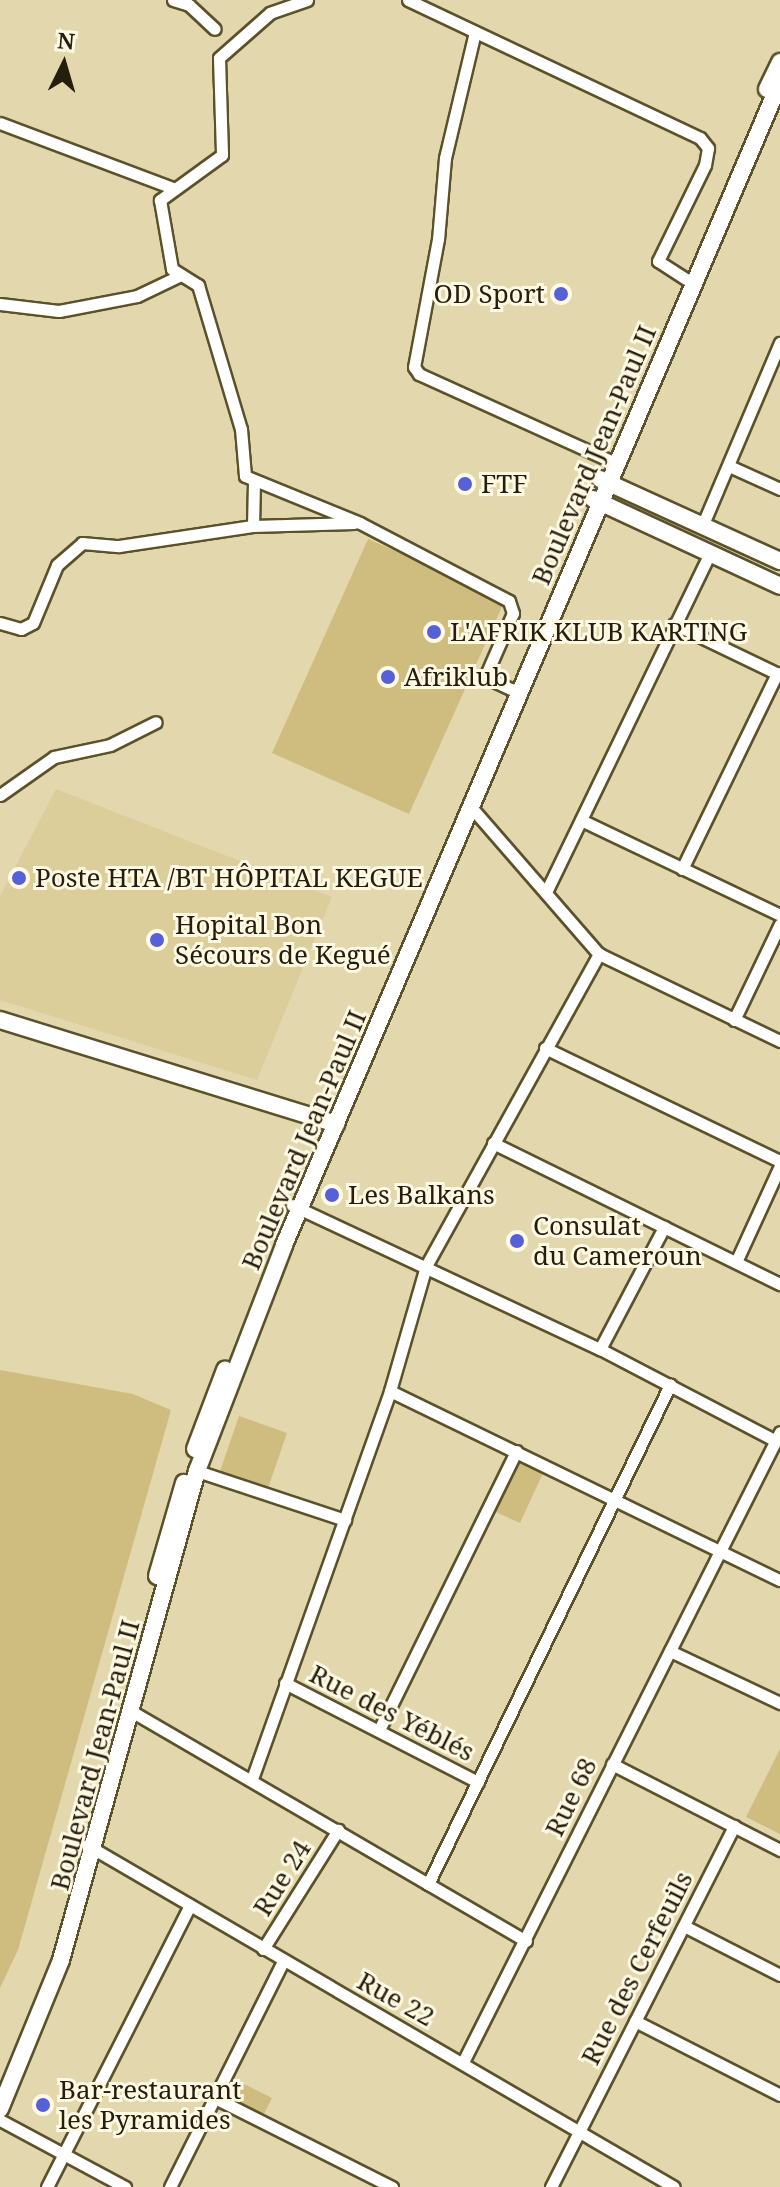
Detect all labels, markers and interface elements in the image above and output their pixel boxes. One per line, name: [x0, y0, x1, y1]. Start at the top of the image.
north arrow: [24, 24, 104, 104]
text: N: [56, 24, 76, 56]
place label: OD Sport: [434, 278, 545, 310]
marker: OD Sport: [552, 285, 570, 303]
street label: Boulevard Jean-Paul II: [525, 321, 663, 589]
place label: FTF: [481, 468, 528, 500]
marker: FTF: [456, 475, 474, 493]
place label: L'AFRIK KLUB KARTING: [450, 616, 747, 648]
marker: L'AFRIK KLUB KARTING: [425, 623, 443, 641]
place label: Afriklub: [404, 661, 508, 693]
marker: Afriklub: [379, 668, 397, 686]
place label: Poste HTA /BT HÔPITAL KEGUE: [35, 862, 423, 894]
marker: Poste HTA /BT HÔPITAL KEGUE: [10, 869, 28, 887]
place label: Hopital Bon Sécours de Kegué: [175, 909, 391, 970]
marker: Hopital Bon Sécours de Kegué: [146, 929, 168, 951]
street label: Boulevard Jean-Paul II: [235, 1006, 373, 1274]
place label: Les Balkans: [348, 1179, 495, 1211]
marker: Les Balkans: [323, 1186, 341, 1204]
place label: Consulat du Cameroun: [533, 1210, 702, 1272]
marker: Consulat du Cameroun: [508, 1232, 526, 1250]
street label: Boulevard Jean-Paul II: [44, 1616, 146, 1894]
street label: Rue des Yéblés: [304, 1658, 480, 1768]
street label: Rue 68: [539, 1753, 603, 1841]
street label: Rue 24: [247, 1834, 317, 1922]
street label: Rue des Cerfeuils: [575, 1866, 699, 2070]
street label: Rue 22: [352, 1965, 440, 2033]
place label: Bar-restaurant les Pyramides: [59, 2074, 241, 2136]
marker: Bar-restaurant les Pyramides: [34, 2096, 52, 2114]

